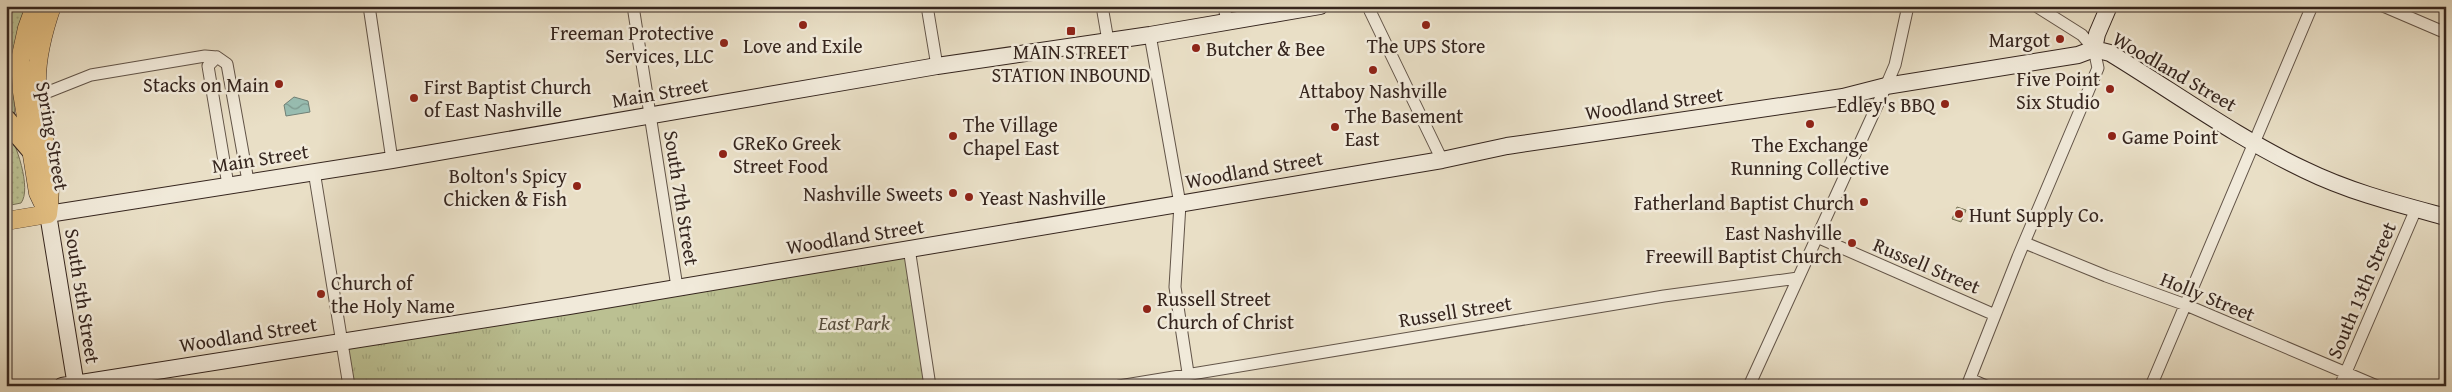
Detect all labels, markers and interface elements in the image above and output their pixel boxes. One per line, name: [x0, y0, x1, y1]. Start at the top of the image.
place label: Freeman Protective Services, LLC: [550, 18, 714, 70]
marker: Love and Exile: [797, 19, 809, 31]
marker: The UPS Store: [1420, 19, 1432, 31]
street label: Woodland Street: [2107, 24, 2243, 118]
marker: MAIN STREET STATION INBOUND: [1065, 25, 1077, 37]
place label: Margot: [1989, 25, 2050, 54]
place label: Love and Exile: [743, 31, 863, 60]
place label: The UPS Store: [1367, 31, 1485, 60]
marker: Margot: [2054, 33, 2066, 45]
place label: Butcher & Bee: [1206, 34, 1325, 63]
marker: Freeman Protective Services, LLC: [718, 37, 730, 49]
place label: MAIN STREET STATION INBOUND: [991, 37, 1151, 89]
marker: Butcher & Bee: [1190, 42, 1202, 54]
marker: Attaboy Nashville: [1367, 64, 1379, 76]
place label: Five Point Six Studio: [2016, 64, 2100, 116]
street label: Main Street: [609, 69, 711, 115]
place label: Stacks on Main: [143, 70, 269, 99]
place label: First Baptist Church of East Nashville: [424, 72, 591, 124]
place label: Attaboy Nashville: [1299, 76, 1447, 105]
marker: Stacks on Main: [273, 78, 285, 90]
street label: Spring Street: [29, 79, 77, 193]
street label: Woodland Street: [1583, 79, 1725, 127]
marker: Five Point Six Studio: [2104, 83, 2116, 95]
place label: Edley's BBQ: [1837, 90, 1936, 119]
marker: First Baptist Church of East Nashville: [408, 92, 420, 104]
marker: Edley's BBQ: [1939, 98, 1951, 110]
place label: The Basement East: [1345, 101, 1463, 153]
place label: The Village Chapel East: [963, 110, 1059, 162]
marker: The Exchange Running Collective: [1804, 118, 1816, 130]
marker: The Basement East: [1329, 121, 1341, 133]
place label: Game Point: [2122, 122, 2218, 151]
street label: South 7th Street: [657, 128, 707, 268]
place label: GReKo Greek Street Food: [733, 128, 842, 180]
marker: The Village Chapel East: [947, 130, 959, 142]
place label: The Exchange Running Collective: [1731, 130, 1889, 182]
marker: Game Point: [2106, 130, 2118, 142]
street label: Main Street: [209, 136, 311, 180]
street label: Woodland Street: [1183, 143, 1325, 195]
marker: GReKo Greek Street Food: [717, 148, 729, 160]
place label: Bolton's Spicy Chicken & Fish: [443, 161, 567, 213]
place label: Nashville Sweets: [803, 179, 943, 208]
marker: Bolton's Spicy Chicken & Fish: [571, 180, 583, 192]
place label: Yeast Nashville: [979, 183, 1106, 212]
marker: Nashville Sweets: [947, 187, 959, 199]
place label: Fatherland Baptist Church: [1634, 188, 1854, 217]
marker: Yeast Nashville: [963, 191, 975, 203]
marker: Fatherland Baptist Church: [1858, 196, 1870, 208]
place label: Hunt Supply Co.: [1969, 200, 2104, 229]
marker: Hunt Supply Co.: [1953, 208, 1965, 220]
street label: Woodland Street: [784, 211, 926, 261]
street label: South 13th Street: [2319, 217, 2403, 363]
place label: East Nashville Freewill Baptist Church: [1646, 218, 1842, 270]
street label: South 5th Street: [58, 226, 108, 366]
street label: Russell Street: [1869, 229, 1985, 301]
marker: East Nashville Freewill Baptist Church: [1846, 237, 1858, 249]
street label: Holly Street: [2156, 264, 2260, 328]
place label: Church of the Holy Name: [331, 268, 455, 320]
place label: Russell Street Church of Christ: [1157, 284, 1294, 336]
marker: Church of the Holy Name: [315, 288, 327, 300]
street label: Russell Street: [1397, 288, 1513, 334]
marker: Russell Street Church of Christ: [1141, 303, 1153, 315]
park label: East Park: [817, 308, 891, 337]
street label: Woodland Street: [177, 309, 319, 359]

